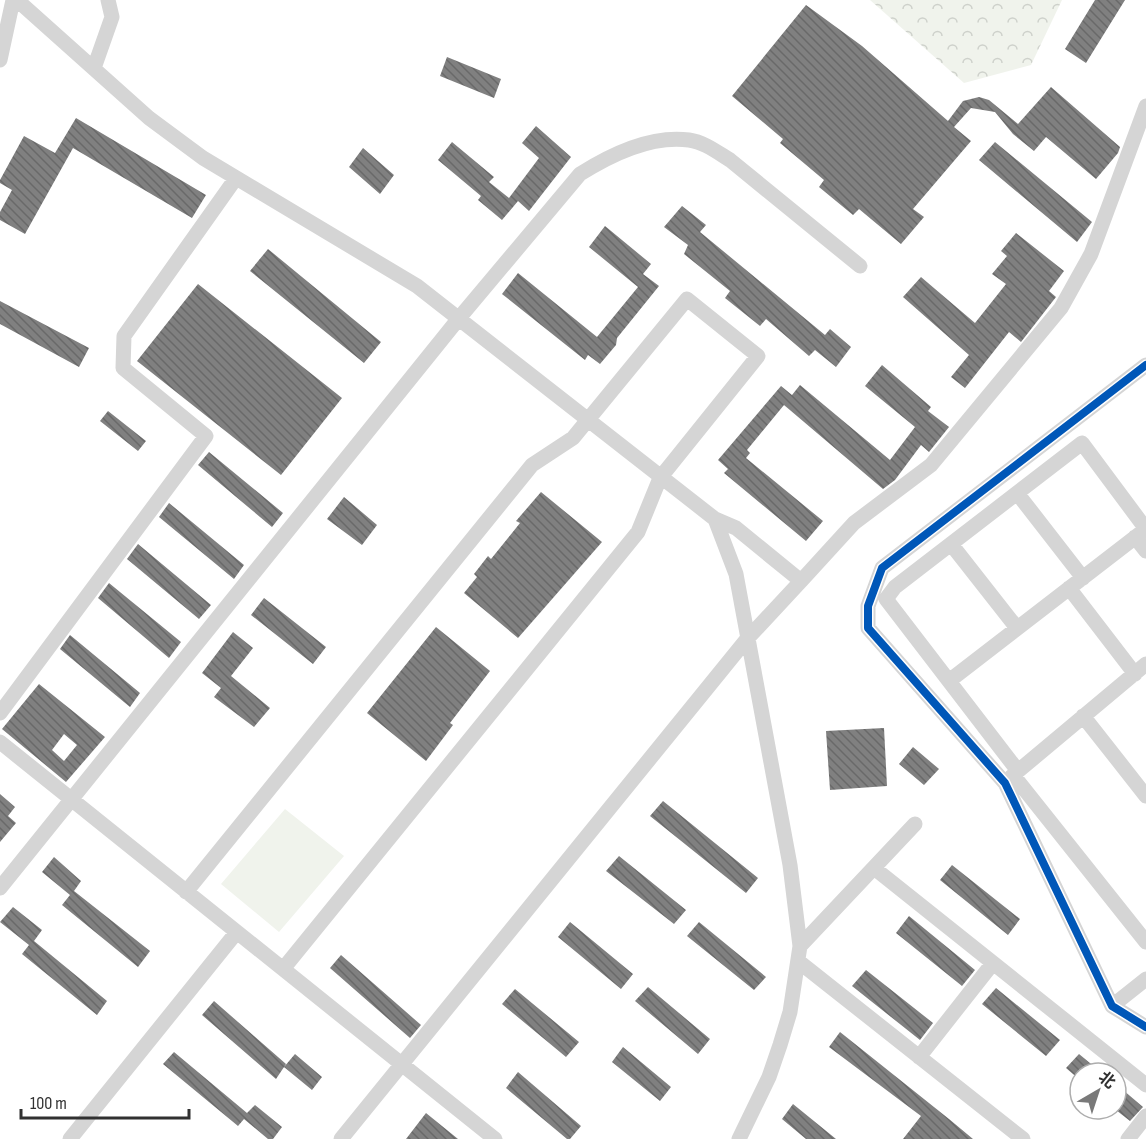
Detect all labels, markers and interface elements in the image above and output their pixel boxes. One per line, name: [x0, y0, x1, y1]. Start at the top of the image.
north arrow: [1068, 1061, 1128, 1121]
text: 北: [1094, 1068, 1119, 1093]
scale bar: [21, 1082, 189, 1120]
text: 100 m: [30, 1093, 67, 1114]

